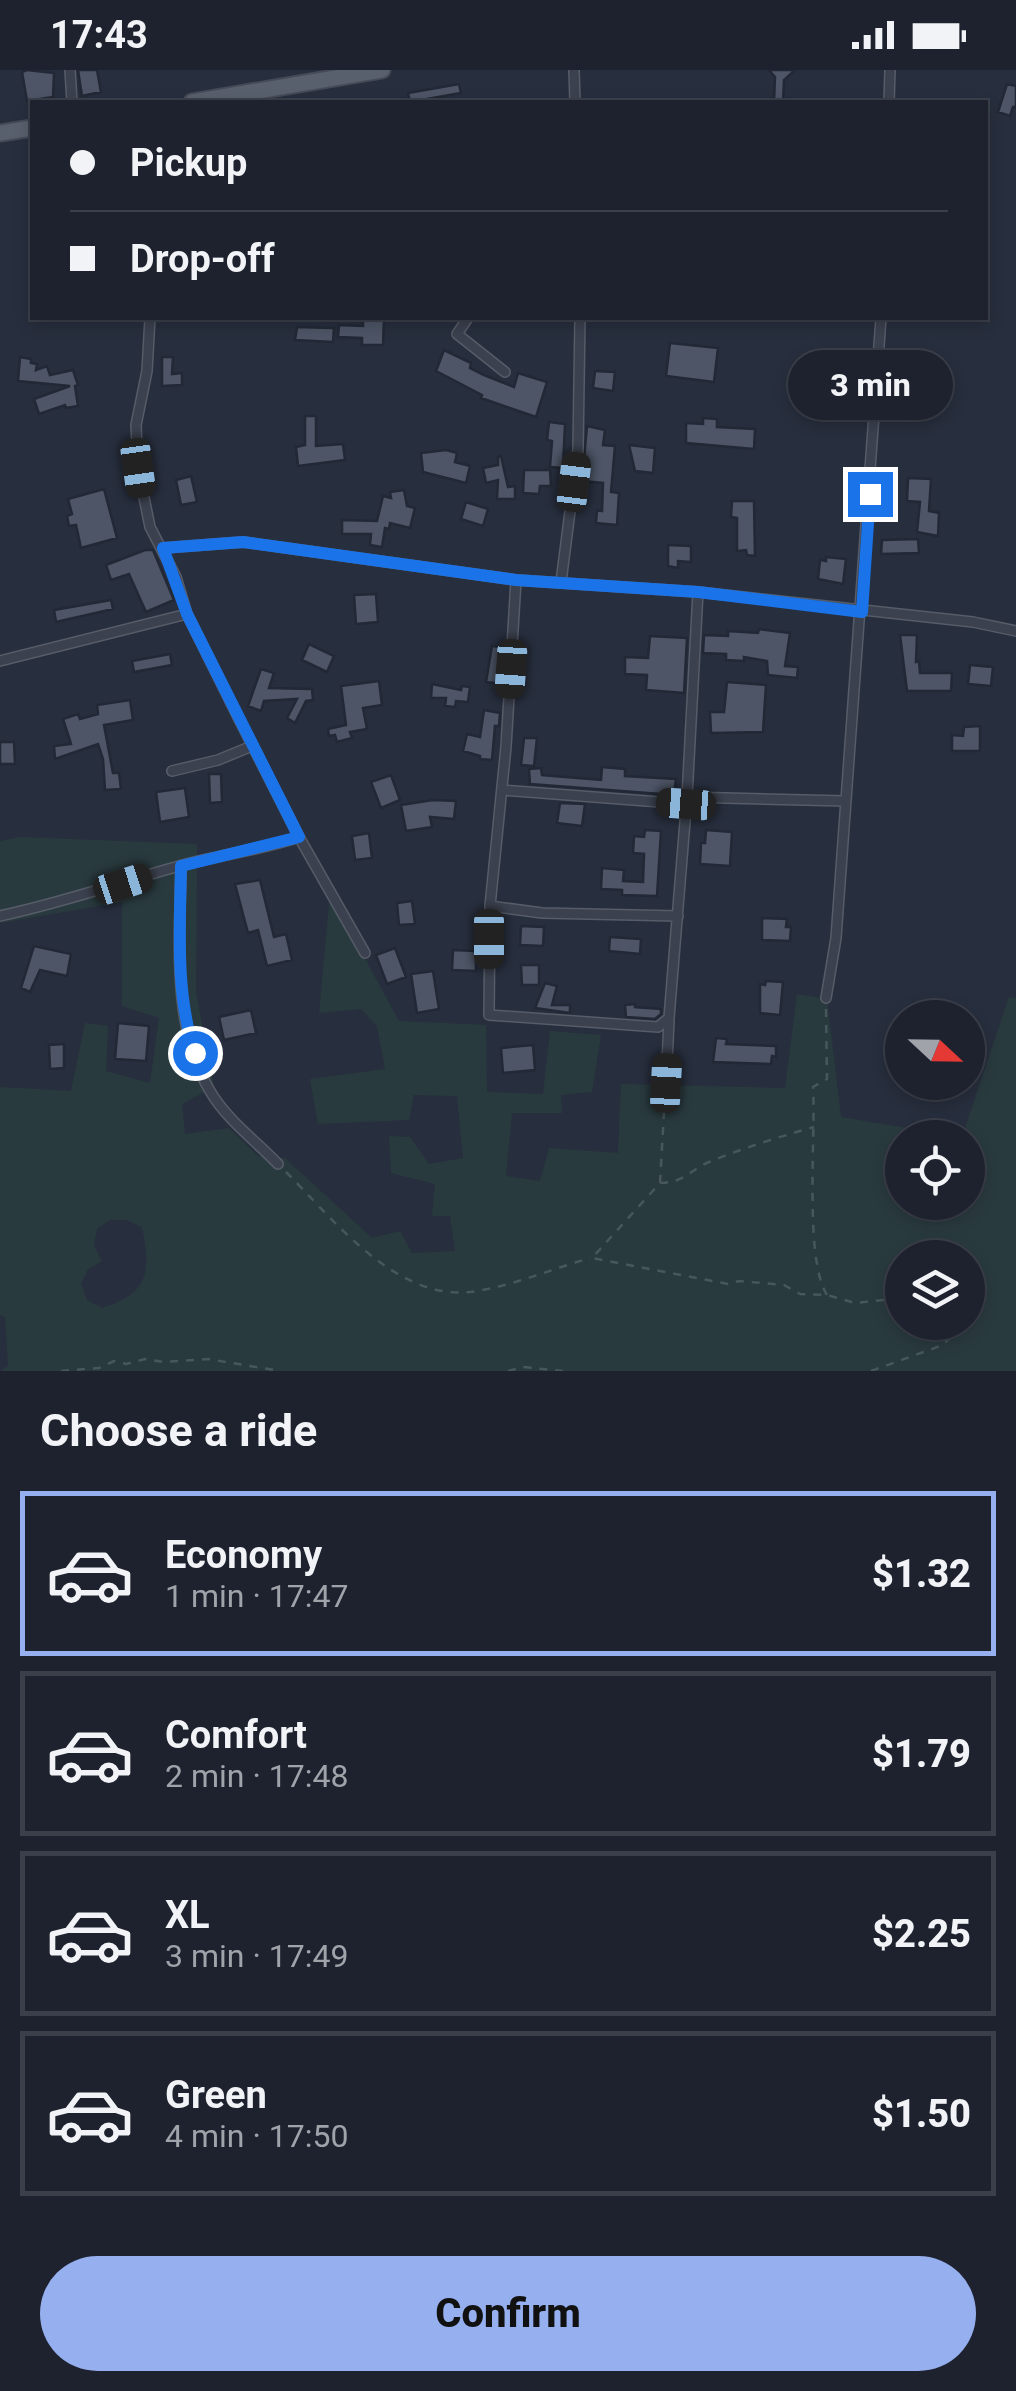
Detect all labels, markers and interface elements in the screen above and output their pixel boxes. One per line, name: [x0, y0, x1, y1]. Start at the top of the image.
text: 17:43: [50, 13, 148, 57]
text: Pickup: [130, 141, 247, 185]
text: Drop-off: [130, 237, 275, 281]
callout: 3 min: [788, 349, 952, 419]
text: 3 min: [830, 366, 911, 404]
car: [119, 436, 157, 500]
car: [555, 450, 593, 514]
route end: [848, 472, 893, 517]
car: [494, 638, 528, 700]
car: [655, 787, 717, 821]
car: [90, 860, 156, 908]
car: [474, 909, 504, 969]
north arrow: [885, 1000, 985, 1100]
map controls: [885, 1000, 985, 1340]
route start: [173, 1031, 218, 1076]
car: [649, 1052, 683, 1114]
button: locate: [885, 1120, 985, 1220]
button: layers: [885, 1240, 985, 1340]
text: Choose a ride: [40, 1404, 317, 1457]
icon: car: [45, 1529, 135, 1619]
text: Economy: [165, 1533, 322, 1577]
text: $1.32: [872, 1552, 971, 1596]
text: 1 min · 17:47: [165, 1577, 348, 1615]
icon: car: [45, 1709, 135, 1799]
text: Comfort: [165, 1713, 307, 1757]
text: $1.79: [872, 1732, 971, 1776]
text: 2 min · 17:48: [165, 1757, 348, 1795]
icon: car: [45, 1889, 135, 1979]
text: XL: [165, 1893, 210, 1937]
text: $2.25: [872, 1912, 971, 1956]
text: 3 min · 17:49: [165, 1937, 348, 1975]
icon: car: [45, 2069, 135, 2159]
text: Green: [165, 2073, 267, 2117]
text: $1.50: [872, 2092, 971, 2136]
text: 4 min · 17:50: [165, 2117, 348, 2155]
button: Confirm: [40, 2256, 976, 2371]

